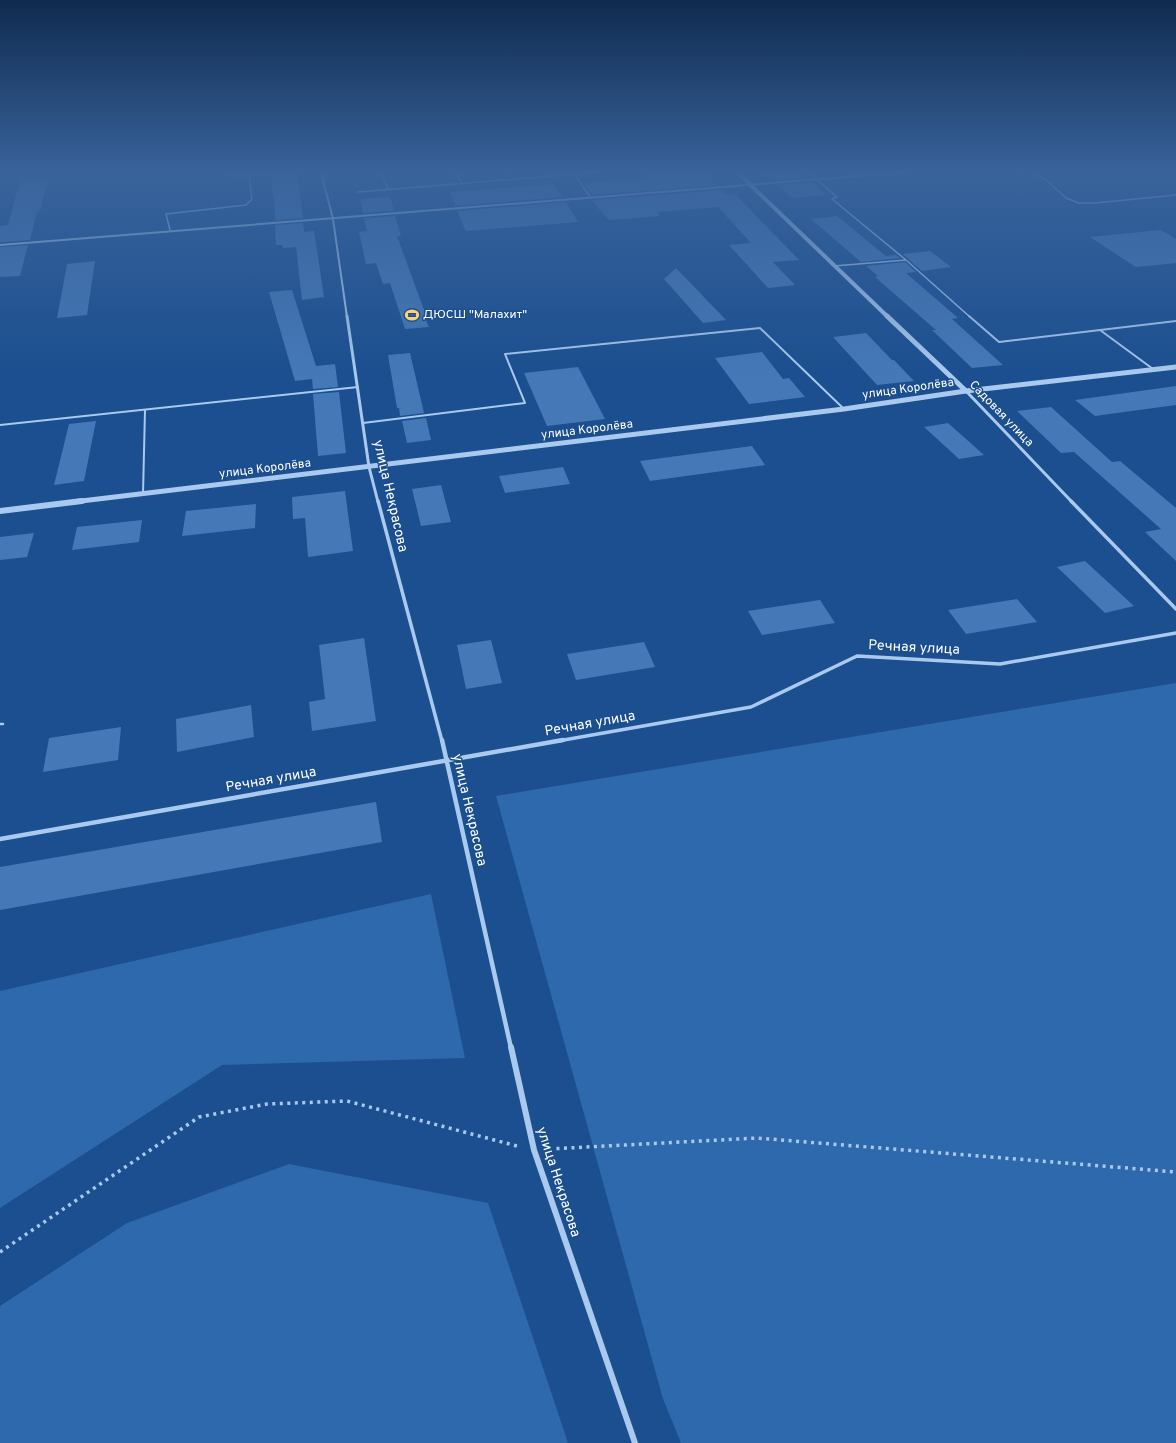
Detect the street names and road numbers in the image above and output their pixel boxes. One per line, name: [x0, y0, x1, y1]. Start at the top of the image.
street label: улица Королёва: [861, 375, 955, 403]
street label: Садовая улица: [965, 377, 1037, 451]
street label: улица Королёва: [540, 416, 634, 444]
street label: улица Некрасова: [369, 438, 411, 554]
street label: улица Королёва: [218, 455, 312, 483]
street label: Речная улица: [868, 637, 960, 659]
street label: Речная улица: [543, 708, 637, 740]
street label: улица Некрасова: [448, 752, 490, 868]
street label: Речная улица: [224, 764, 318, 796]
street label: улица Некрасова: [532, 1125, 584, 1239]

